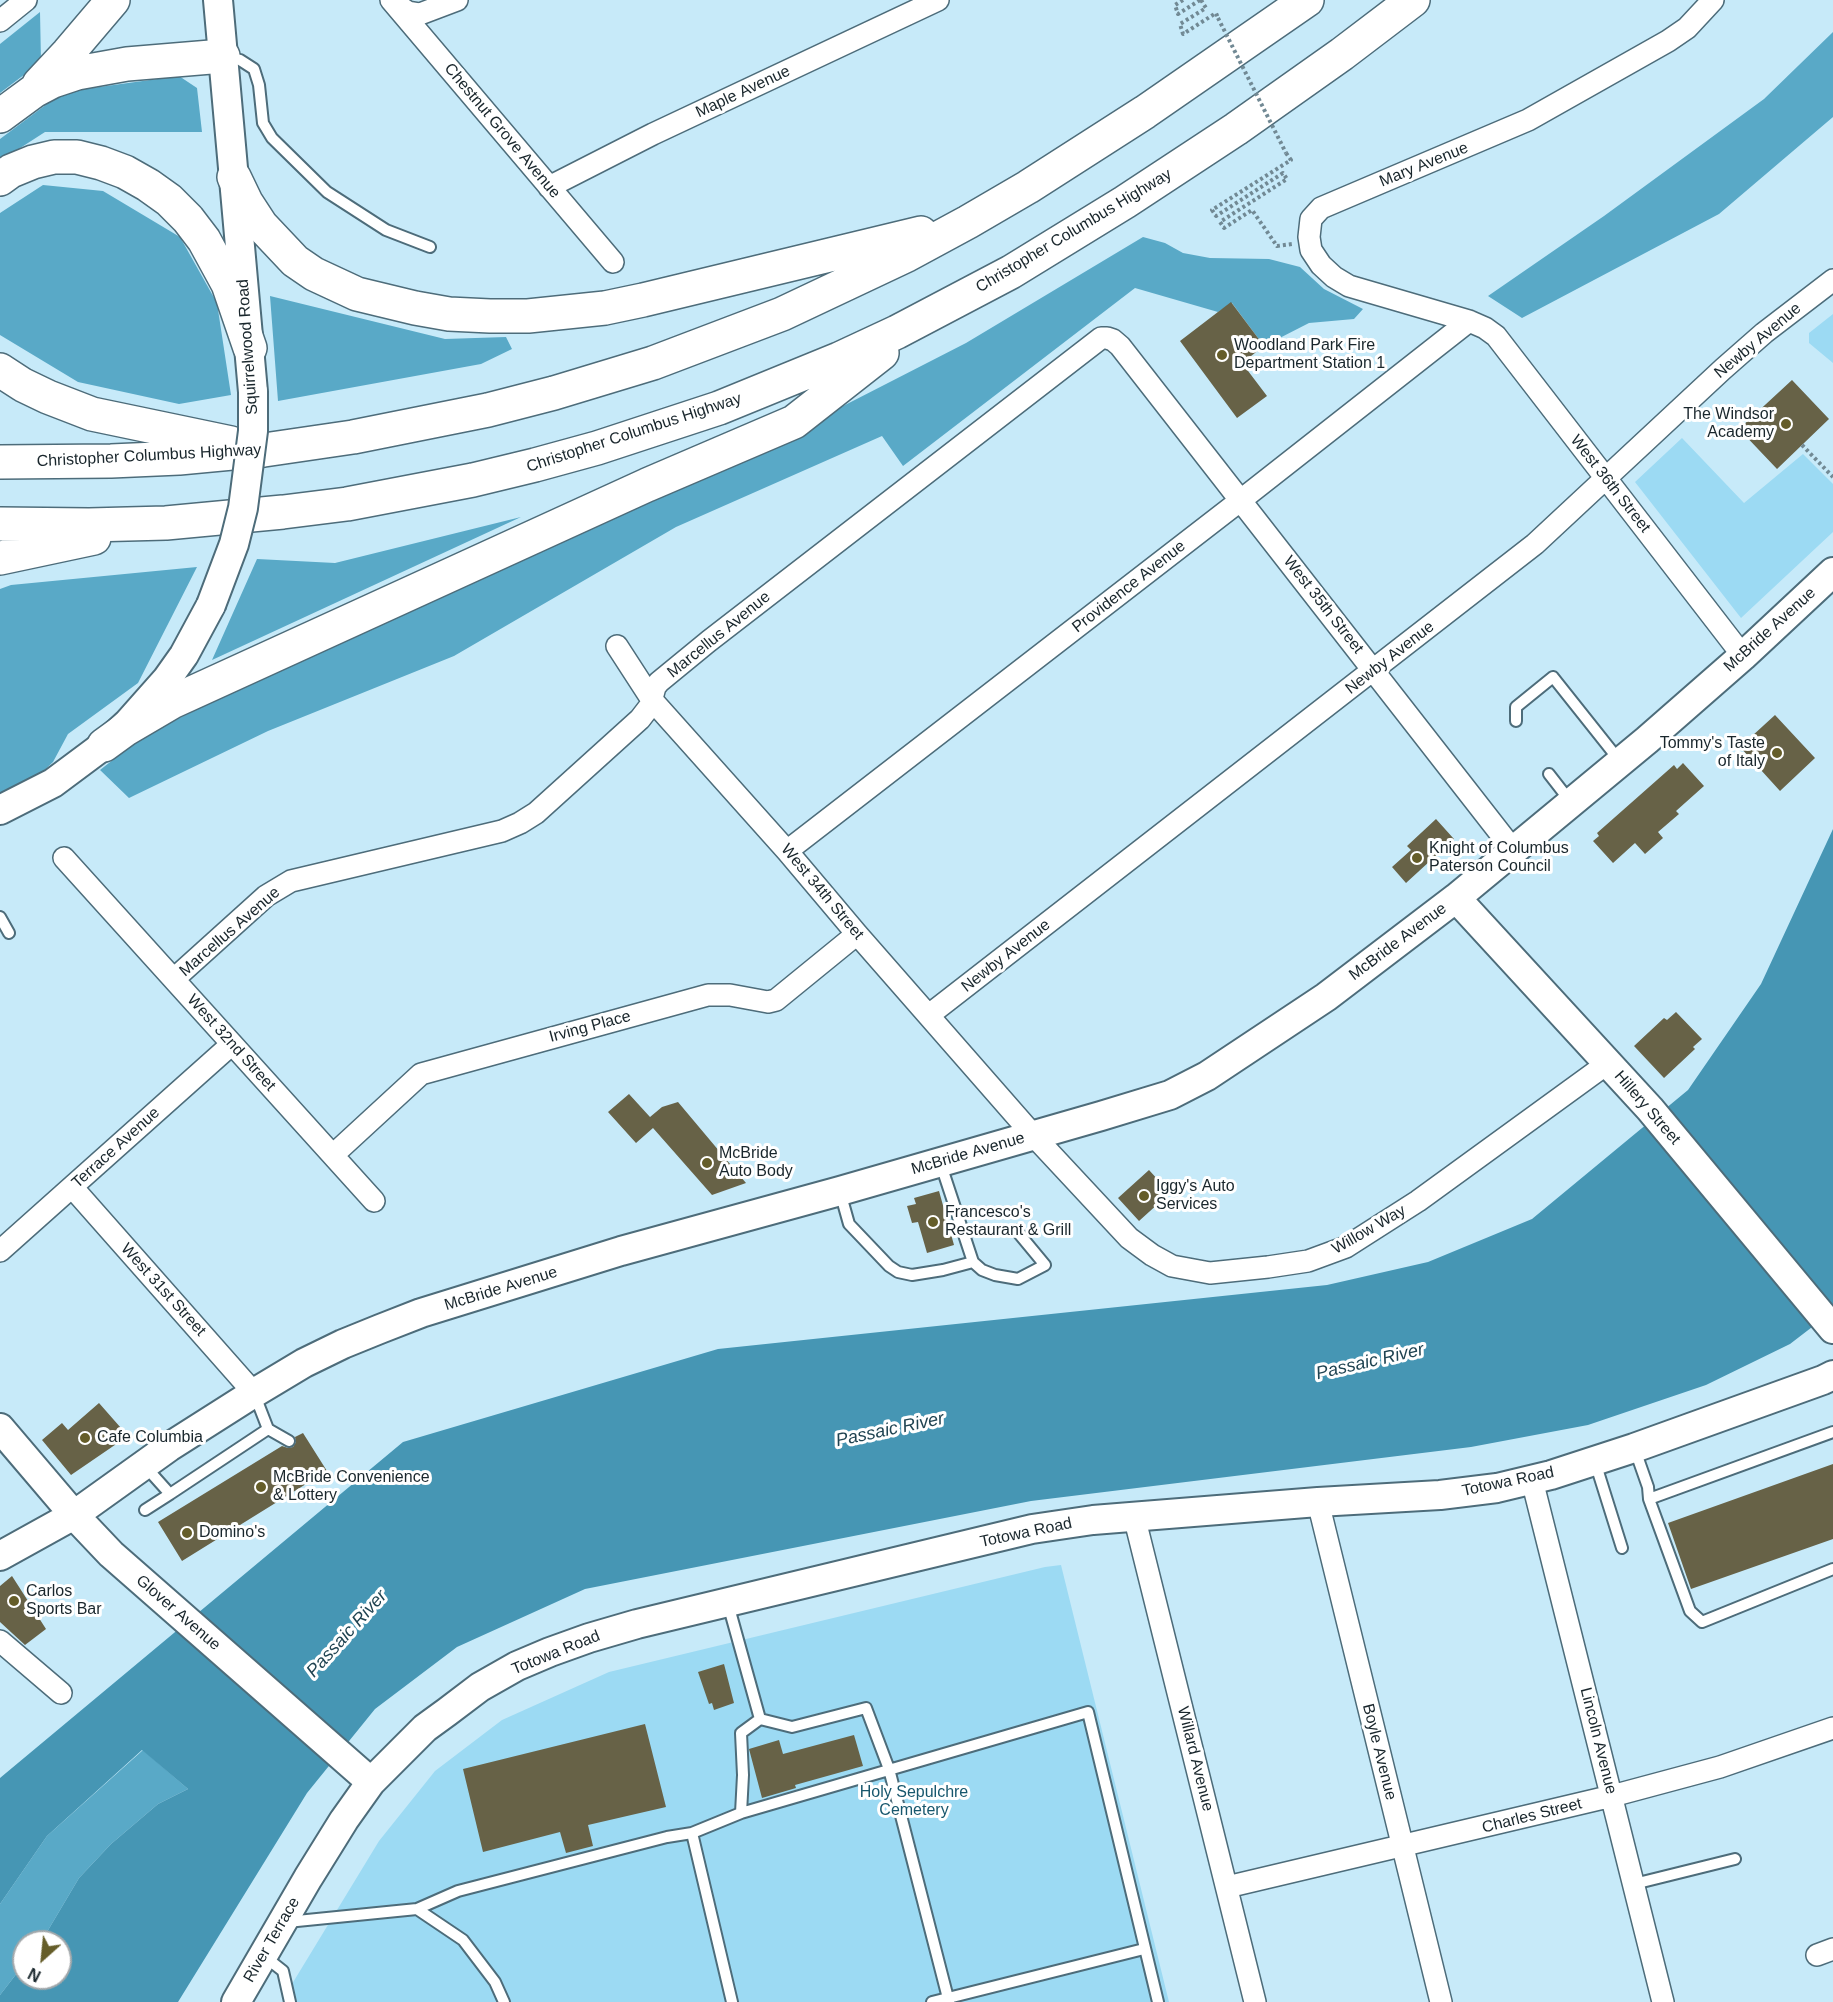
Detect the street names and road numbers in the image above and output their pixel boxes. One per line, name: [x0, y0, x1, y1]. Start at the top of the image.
street label: Chestnut Grove Avenue: [440, 60, 564, 202]
street label: Maple Avenue: [693, 62, 793, 122]
street label: Mary Avenue: [1377, 138, 1471, 192]
street label: Christopher Columbus Highway: [973, 165, 1175, 297]
street label: Squirrelwood Road: [234, 278, 262, 416]
street label: Newby Avenue: [1711, 299, 1805, 383]
street label: Christopher Columbus Highway: [524, 389, 744, 477]
street label: West 36th Street: [1566, 431, 1654, 537]
street label: Christopher Columbus Highway: [36, 441, 262, 471]
street label: Providence Avenue: [1069, 537, 1189, 637]
street label: West 35th Street: [1279, 552, 1367, 658]
street label: McBride Avenue: [1720, 584, 1820, 676]
street label: Marcellus Avenue: [664, 588, 774, 682]
street label: Newby Avenue: [1342, 617, 1438, 699]
street label: West 34th Street: [776, 840, 868, 944]
street label: Marcellus Avenue: [176, 883, 284, 981]
street label: McBride Avenue: [1345, 899, 1451, 985]
street label: Newby Avenue: [958, 915, 1054, 997]
street label: West 32nd Street: [183, 991, 279, 1095]
street label: Irving Place: [547, 1007, 633, 1047]
street label: Hillery Street: [1610, 1067, 1684, 1149]
street label: Terrace Avenue: [68, 1103, 164, 1193]
street label: McBride Avenue: [909, 1129, 1027, 1179]
street label: Willow Way: [1329, 1201, 1409, 1259]
street label: West 31st Street: [116, 1240, 210, 1340]
street label: McBride Avenue: [442, 1263, 560, 1315]
street label: Totowa Road: [1460, 1463, 1556, 1501]
street label: Totowa Road: [978, 1514, 1074, 1552]
street label: Glover Avenue: [132, 1571, 224, 1655]
street label: Totowa Road: [509, 1627, 603, 1679]
street label: Lincoln Avenue: [1575, 1686, 1621, 1796]
street label: Boyle Avenue: [1358, 1702, 1400, 1802]
street label: Willard Avenue: [1173, 1705, 1217, 1813]
street label: Charles Street: [1480, 1794, 1584, 1838]
street label: River Terrace: [240, 1894, 304, 1986]

